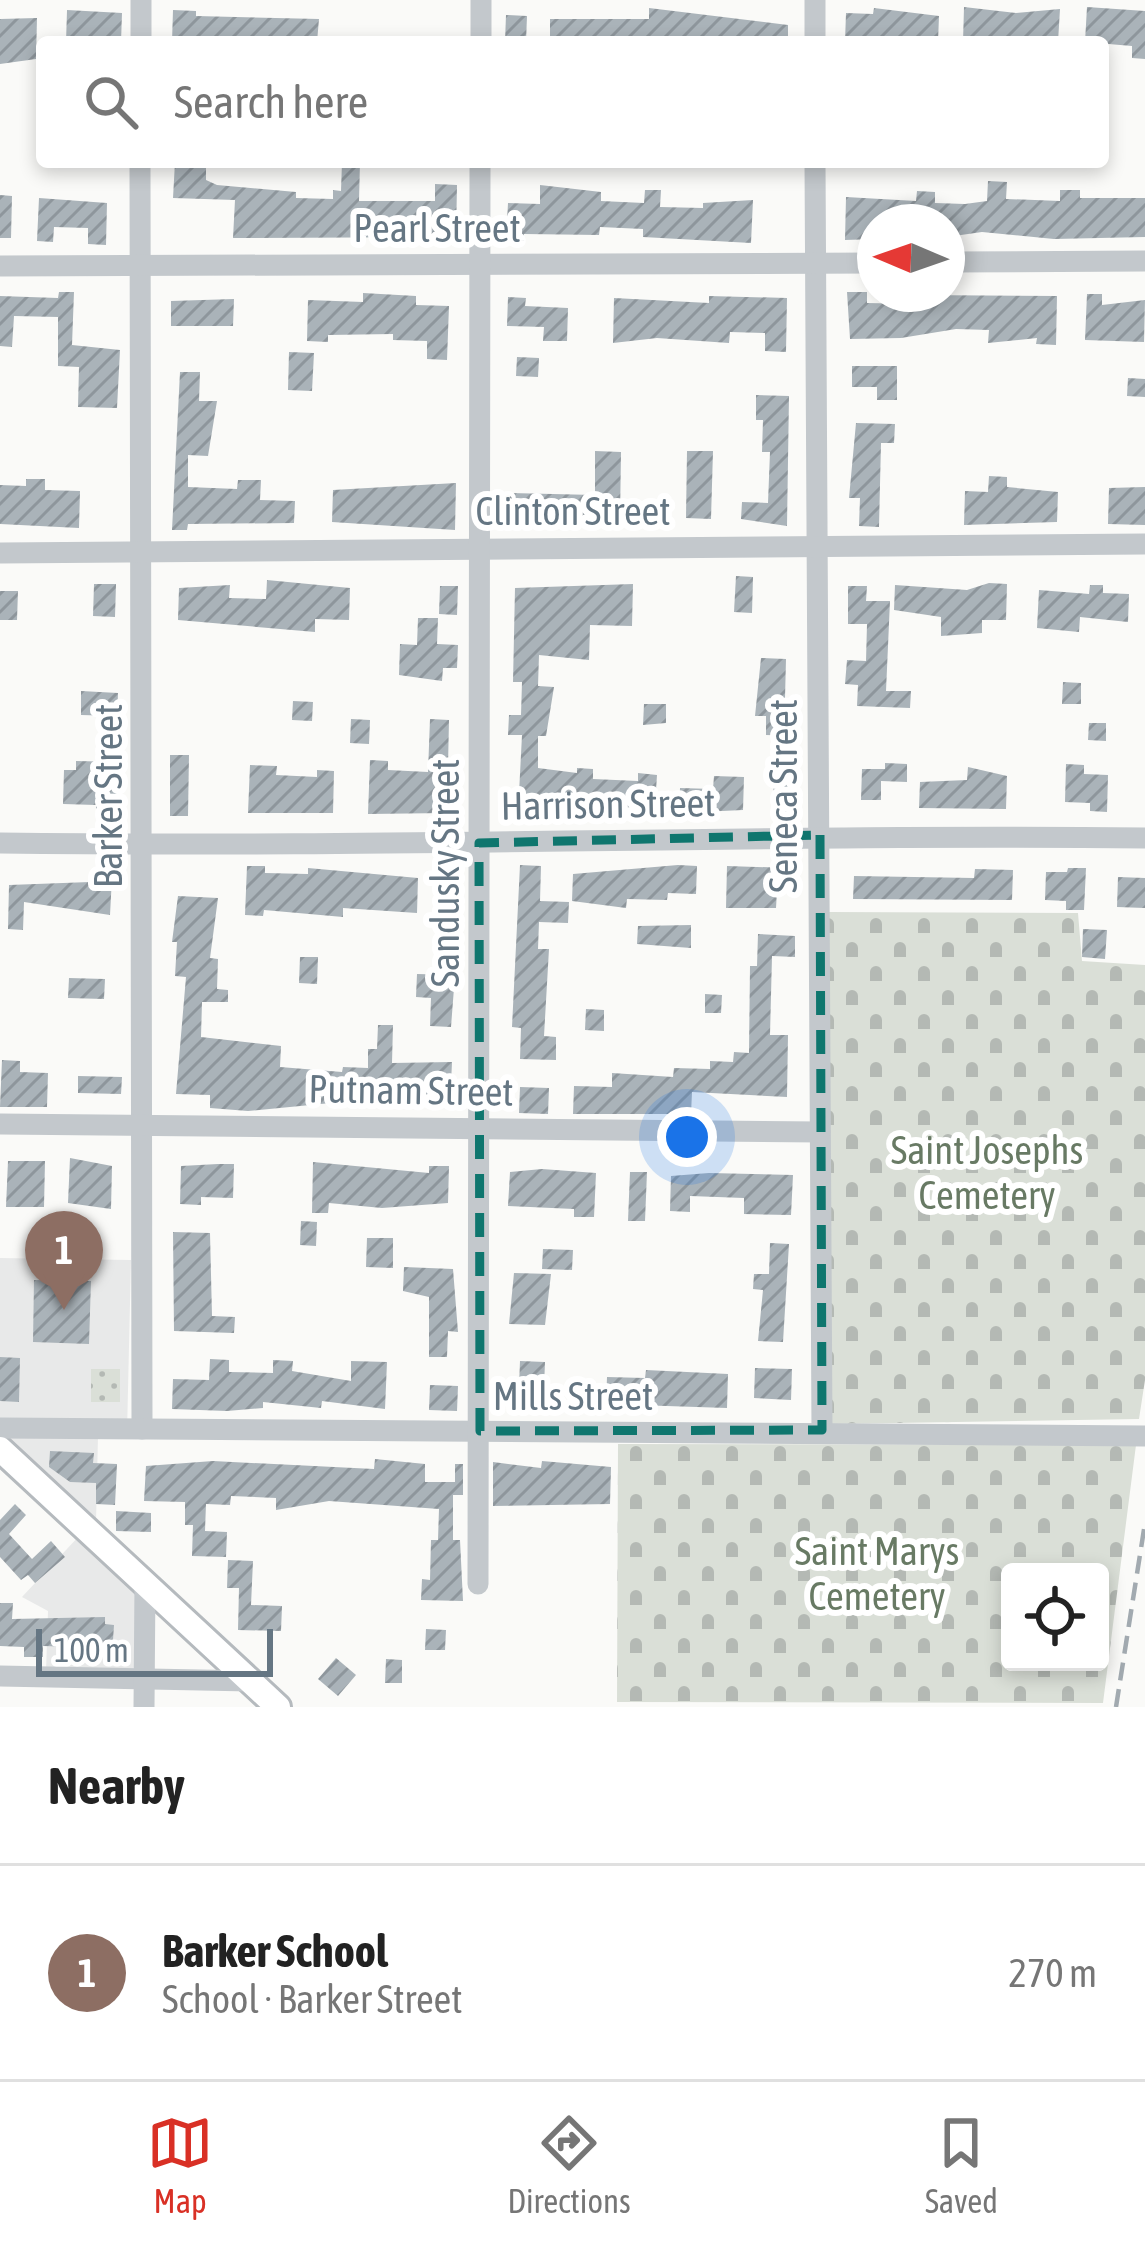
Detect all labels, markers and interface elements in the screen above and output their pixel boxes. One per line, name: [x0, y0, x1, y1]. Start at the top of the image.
search box: [36, 36, 1109, 168]
icon: search: [78, 69, 144, 135]
text: Search here: [174, 76, 368, 128]
north arrow: [857, 204, 965, 312]
street label: Pearl Street: [353, 206, 521, 250]
street label: Clinton Street: [476, 489, 670, 533]
street label: Seneca Street: [761, 699, 805, 893]
street label: Barker Street: [86, 704, 130, 888]
street label: Sandusky Street: [423, 759, 467, 987]
street label: Harrison Street: [500, 780, 716, 828]
street label: Putnam Street: [308, 1066, 514, 1114]
your location: [657, 1107, 717, 1167]
park label: Saint Josephs Cemetery: [891, 1128, 1083, 1217]
pin: 1: [25, 1211, 103, 1310]
street label: Mills Street: [493, 1374, 653, 1418]
park label: Saint Marys Cemetery: [795, 1529, 959, 1618]
map controls: [1001, 1563, 1109, 1671]
button: locate: [1001, 1563, 1109, 1671]
scale bar: [36, 1623, 273, 1676]
text: 100 m: [54, 1631, 129, 1669]
text: Nearby: [48, 1756, 185, 1815]
text: Barker School: [162, 1925, 388, 1977]
text: 1: [78, 1951, 96, 1995]
text: 270 m: [1009, 1951, 1097, 1995]
text: School · Barker Street: [162, 1977, 462, 2021]
tab: Map: [147, 2110, 213, 2220]
tab: Directions: [507, 2110, 631, 2220]
tab: Saved: [925, 2110, 998, 2220]

